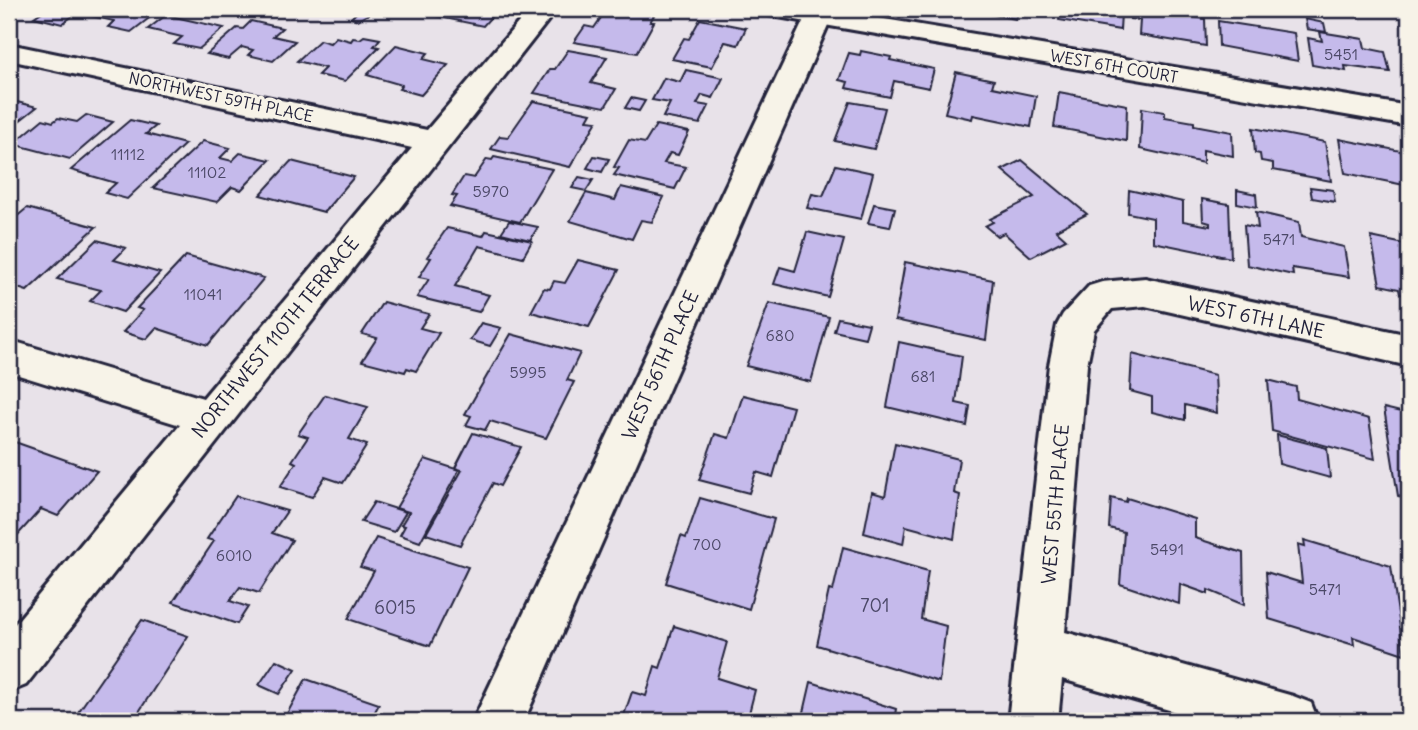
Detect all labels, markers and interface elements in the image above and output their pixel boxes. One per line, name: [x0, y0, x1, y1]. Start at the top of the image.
house number: 5451: [1324, 44, 1358, 64]
street label: WEST 6TH COURT: [1048, 45, 1180, 87]
street label: NORTHWEST 59TH PLACE: [127, 68, 315, 126]
house number: 11112: [111, 144, 145, 164]
house number: 11102: [188, 162, 226, 182]
house number: 5970: [473, 181, 509, 201]
house number: 5471: [1263, 229, 1295, 249]
street label: NORTHWEST 110TH TERRACE: [186, 231, 364, 443]
house number: 11041: [184, 284, 222, 304]
street label: WEST 56TH PLACE: [616, 287, 704, 443]
street label: WEST 6TH LANE: [1185, 291, 1327, 343]
house number: 680: [766, 325, 794, 345]
house number: 5995: [510, 362, 546, 382]
house number: 681: [911, 366, 935, 386]
street label: WEST 55TH PLACE: [1036, 423, 1074, 585]
house number: 700: [693, 534, 721, 554]
house number: 5491: [1150, 539, 1184, 559]
house number: 6010: [216, 545, 252, 565]
house number: 5471: [1309, 579, 1341, 599]
house number: 701: [860, 593, 890, 617]
house number: 6015: [374, 595, 416, 619]

